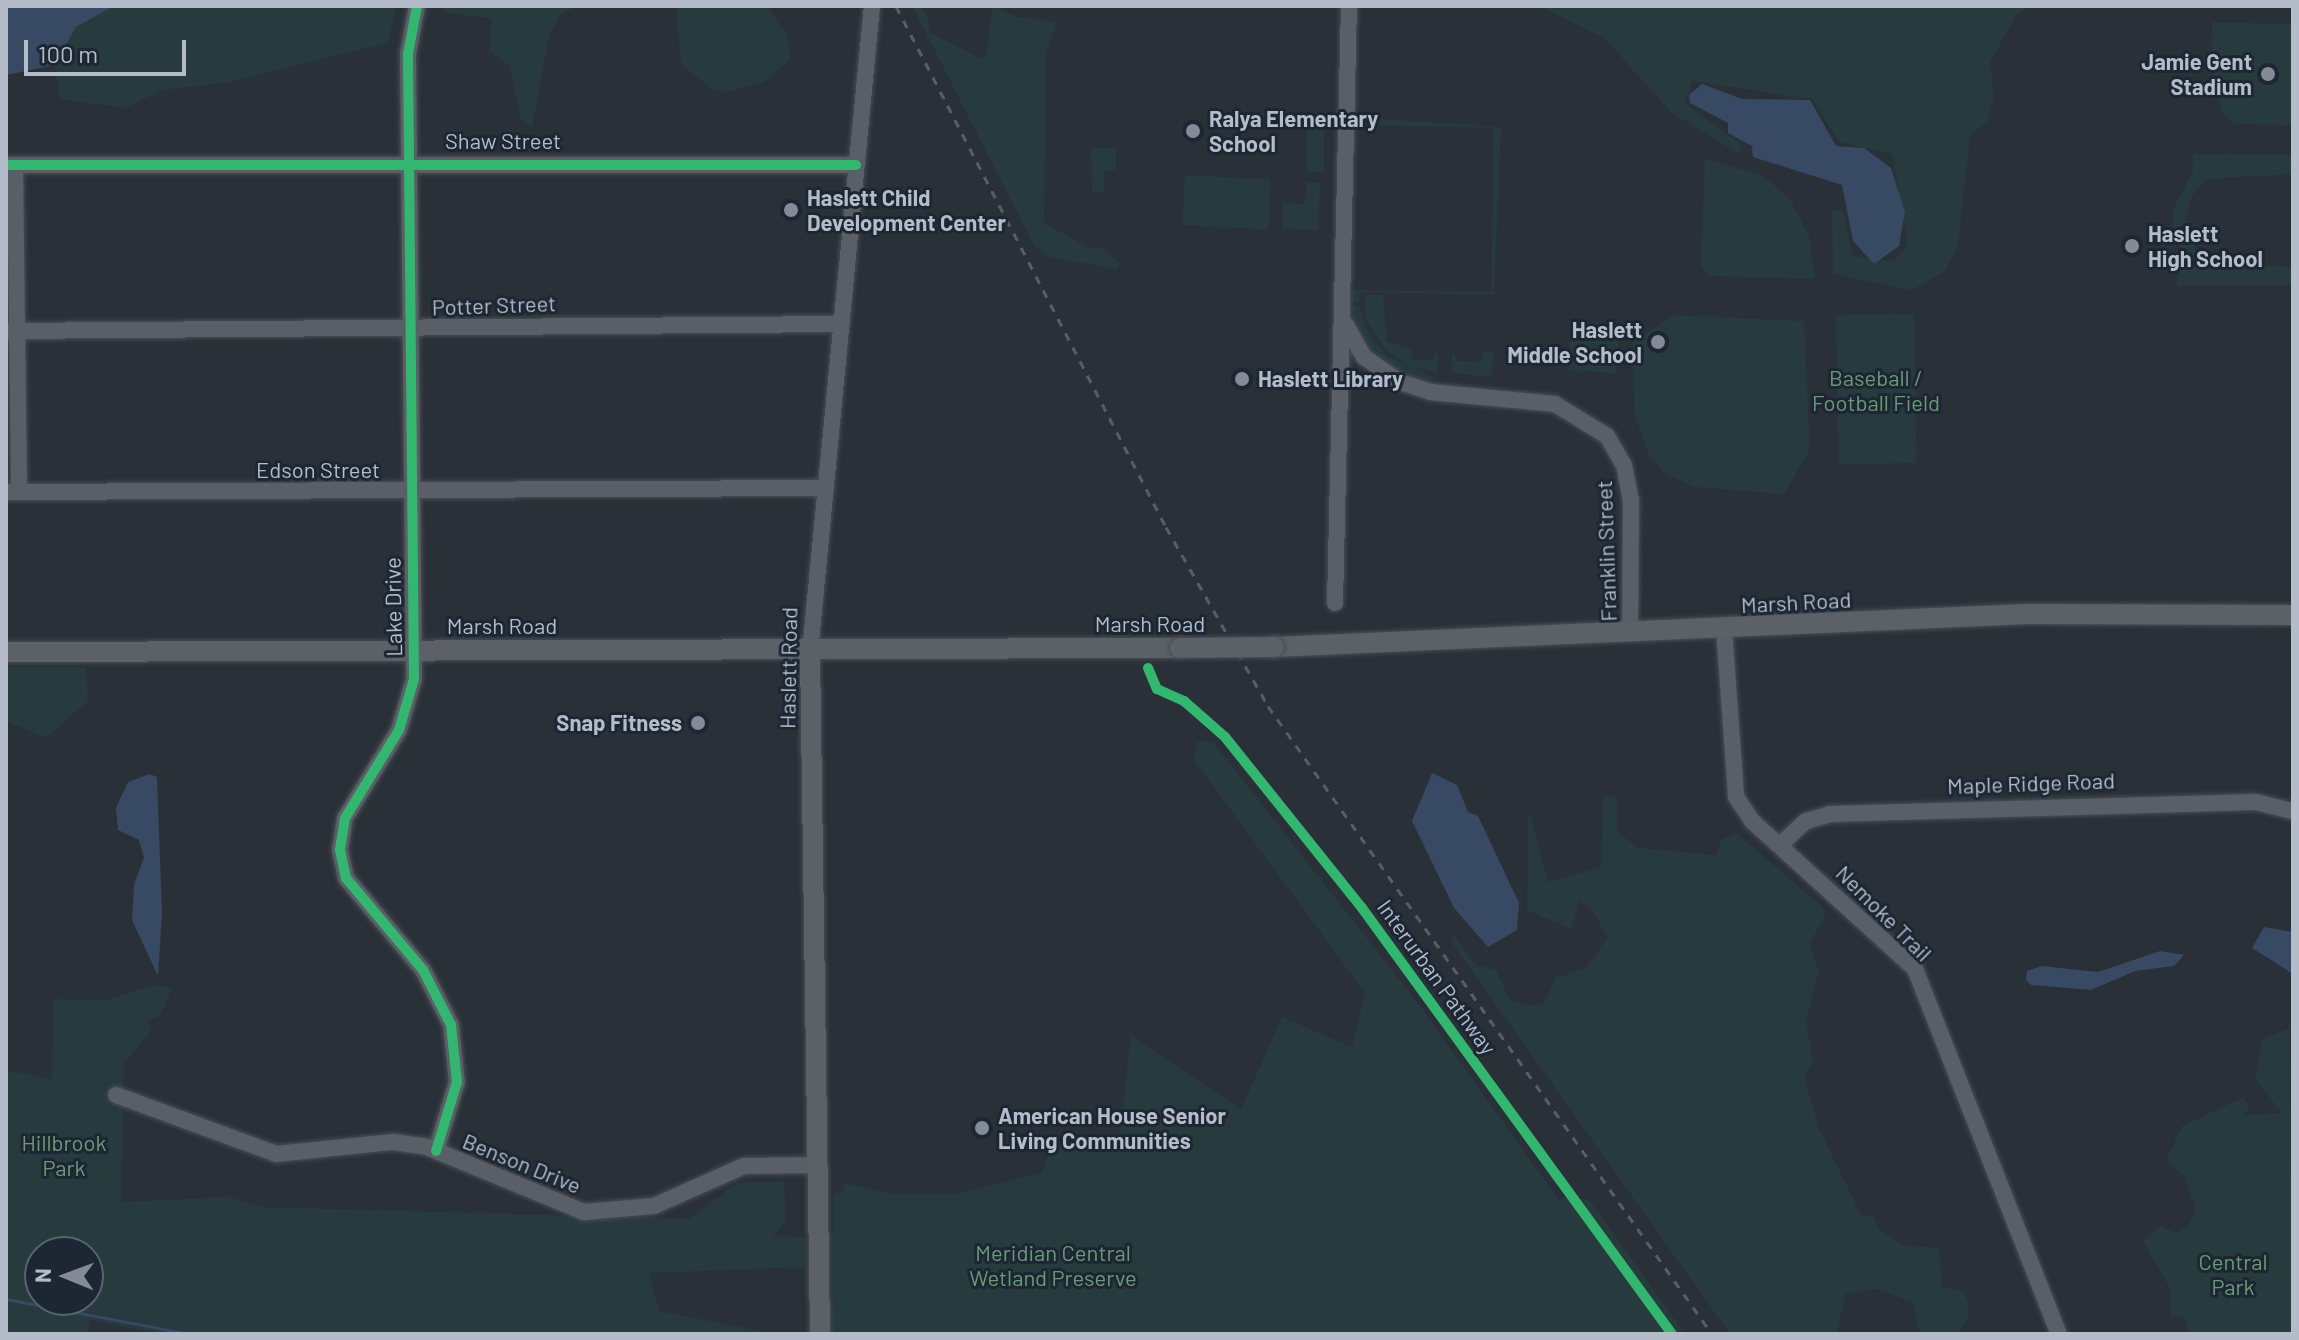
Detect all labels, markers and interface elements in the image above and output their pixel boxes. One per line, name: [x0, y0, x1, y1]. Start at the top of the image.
scale bar: [28, 24, 190, 74]
text: 100 m: [38, 39, 98, 68]
place label: Jamie Gent Stadium: [2141, 48, 2252, 100]
marker: Jamie Gent Stadium: [2259, 65, 2277, 83]
place label: Ralya Elementary School: [1209, 105, 1378, 156]
marker: Ralya Elementary School: [1184, 122, 1202, 140]
street label: Shaw Street: [445, 128, 561, 154]
place label: Haslett Child Development Center: [807, 184, 1006, 236]
marker: Haslett Child Development Center: [782, 201, 800, 219]
place label: Haslett High School: [2148, 220, 2263, 272]
marker: Haslett High School: [2123, 237, 2141, 255]
street label: Potter Street: [431, 290, 557, 320]
place label: Haslett Middle School: [1507, 316, 1642, 368]
marker: Haslett Middle School: [1649, 333, 1667, 351]
park label: Baseball / Football Field: [1812, 364, 1940, 416]
place label: Haslett Library: [1258, 366, 1403, 392]
marker: Haslett Library: [1233, 370, 1251, 388]
street label: Edson Street: [256, 457, 380, 483]
street label: Franklin Street: [1590, 480, 1622, 622]
street label: Lake Drive: [379, 557, 407, 657]
street label: Marsh Road: [1740, 586, 1852, 618]
street label: Haslett Road: [774, 607, 802, 729]
street label: Marsh Road: [1095, 611, 1205, 637]
street label: Marsh Road: [447, 613, 557, 639]
place label: Snap Fitness: [556, 710, 682, 736]
marker: Snap Fitness: [689, 714, 707, 732]
street label: Maple Ridge Road: [1947, 767, 2115, 799]
street label: Nemoke Trail: [1831, 860, 1937, 966]
street label: Interurban Pathway: [1372, 894, 1502, 1060]
place label: American House Senior Living Communities: [998, 1102, 1226, 1154]
marker: American House Senior Living Communities: [973, 1119, 991, 1137]
street label: Benson Drive: [459, 1127, 585, 1199]
park label: Hillbrook Park: [21, 1129, 107, 1180]
north arrow: [24, 1236, 104, 1316]
park label: Meridian Central Wetland Preserve: [969, 1239, 1137, 1290]
park label: Central Park: [2198, 1248, 2268, 1300]
text: N: [29, 1268, 55, 1283]

